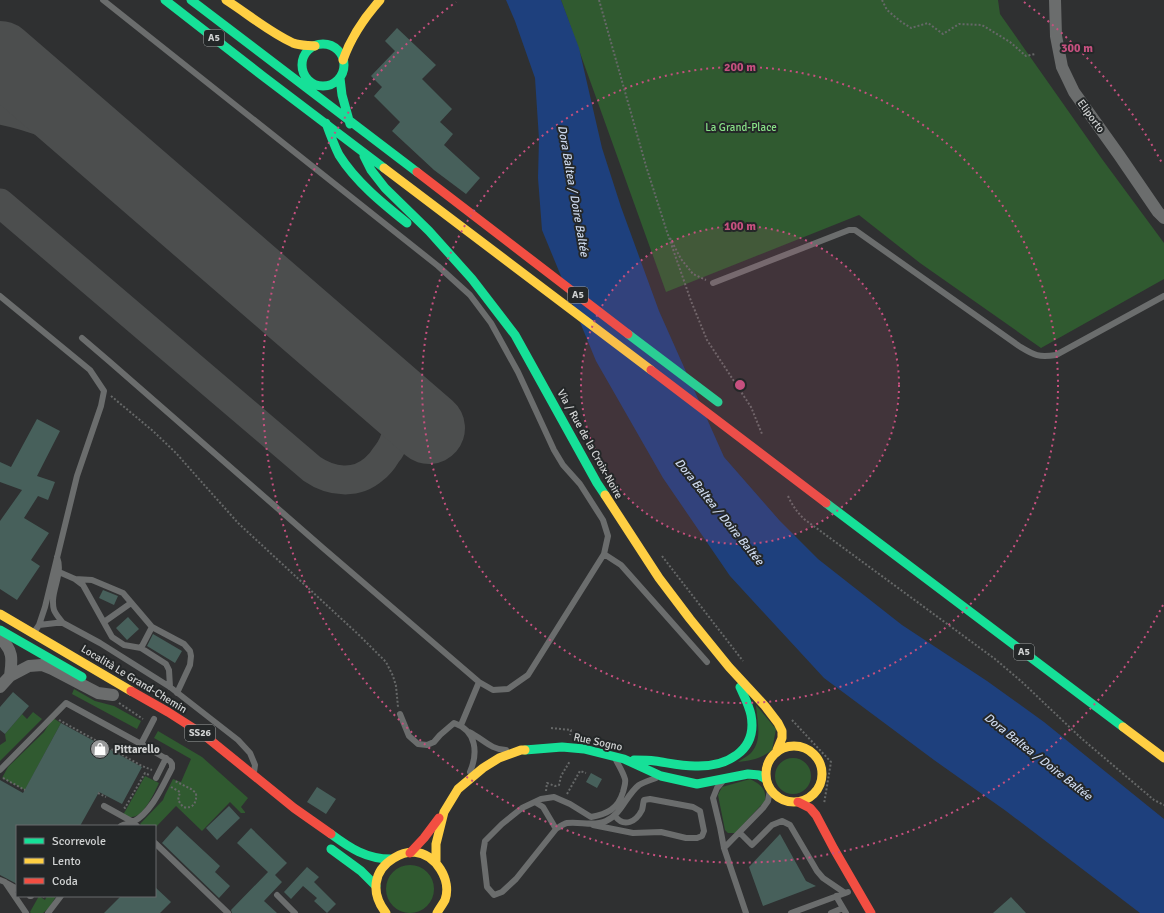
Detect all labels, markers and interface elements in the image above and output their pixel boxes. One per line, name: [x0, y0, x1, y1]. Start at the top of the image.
road number: A5: [204, 30, 224, 46]
text: 300 m: [1061, 41, 1093, 56]
text: 200 m: [724, 60, 756, 75]
street label: Eliporto: [1075, 97, 1107, 135]
park label: La Grand-Place: [705, 121, 777, 134]
water label: Dora Baltea / Doire Baltée: [554, 124, 592, 259]
text: 100 m: [724, 219, 756, 234]
road number: A5: [568, 287, 588, 303]
centre of rings: [733, 378, 747, 392]
street label: Via / Rue de la Croix-Noire: [554, 387, 626, 501]
water label: Dora Baltea / Doire Baltée: [671, 456, 767, 569]
street label: Località Le Grand-Chemin: [79, 642, 189, 716]
road number: A5: [1014, 644, 1034, 660]
water label: Dora Baltea / Doire Baltée: [981, 710, 1096, 805]
road number: SS26: [185, 725, 215, 741]
street label: Rue Sogno: [572, 730, 624, 754]
shop icon: Pittarello: [89, 738, 111, 760]
place label: Pittarello: [114, 743, 160, 756]
legend: [16, 825, 156, 897]
text: Scorrevole: [52, 834, 106, 849]
text: Lento: [52, 854, 81, 869]
text: Coda: [52, 874, 78, 889]

